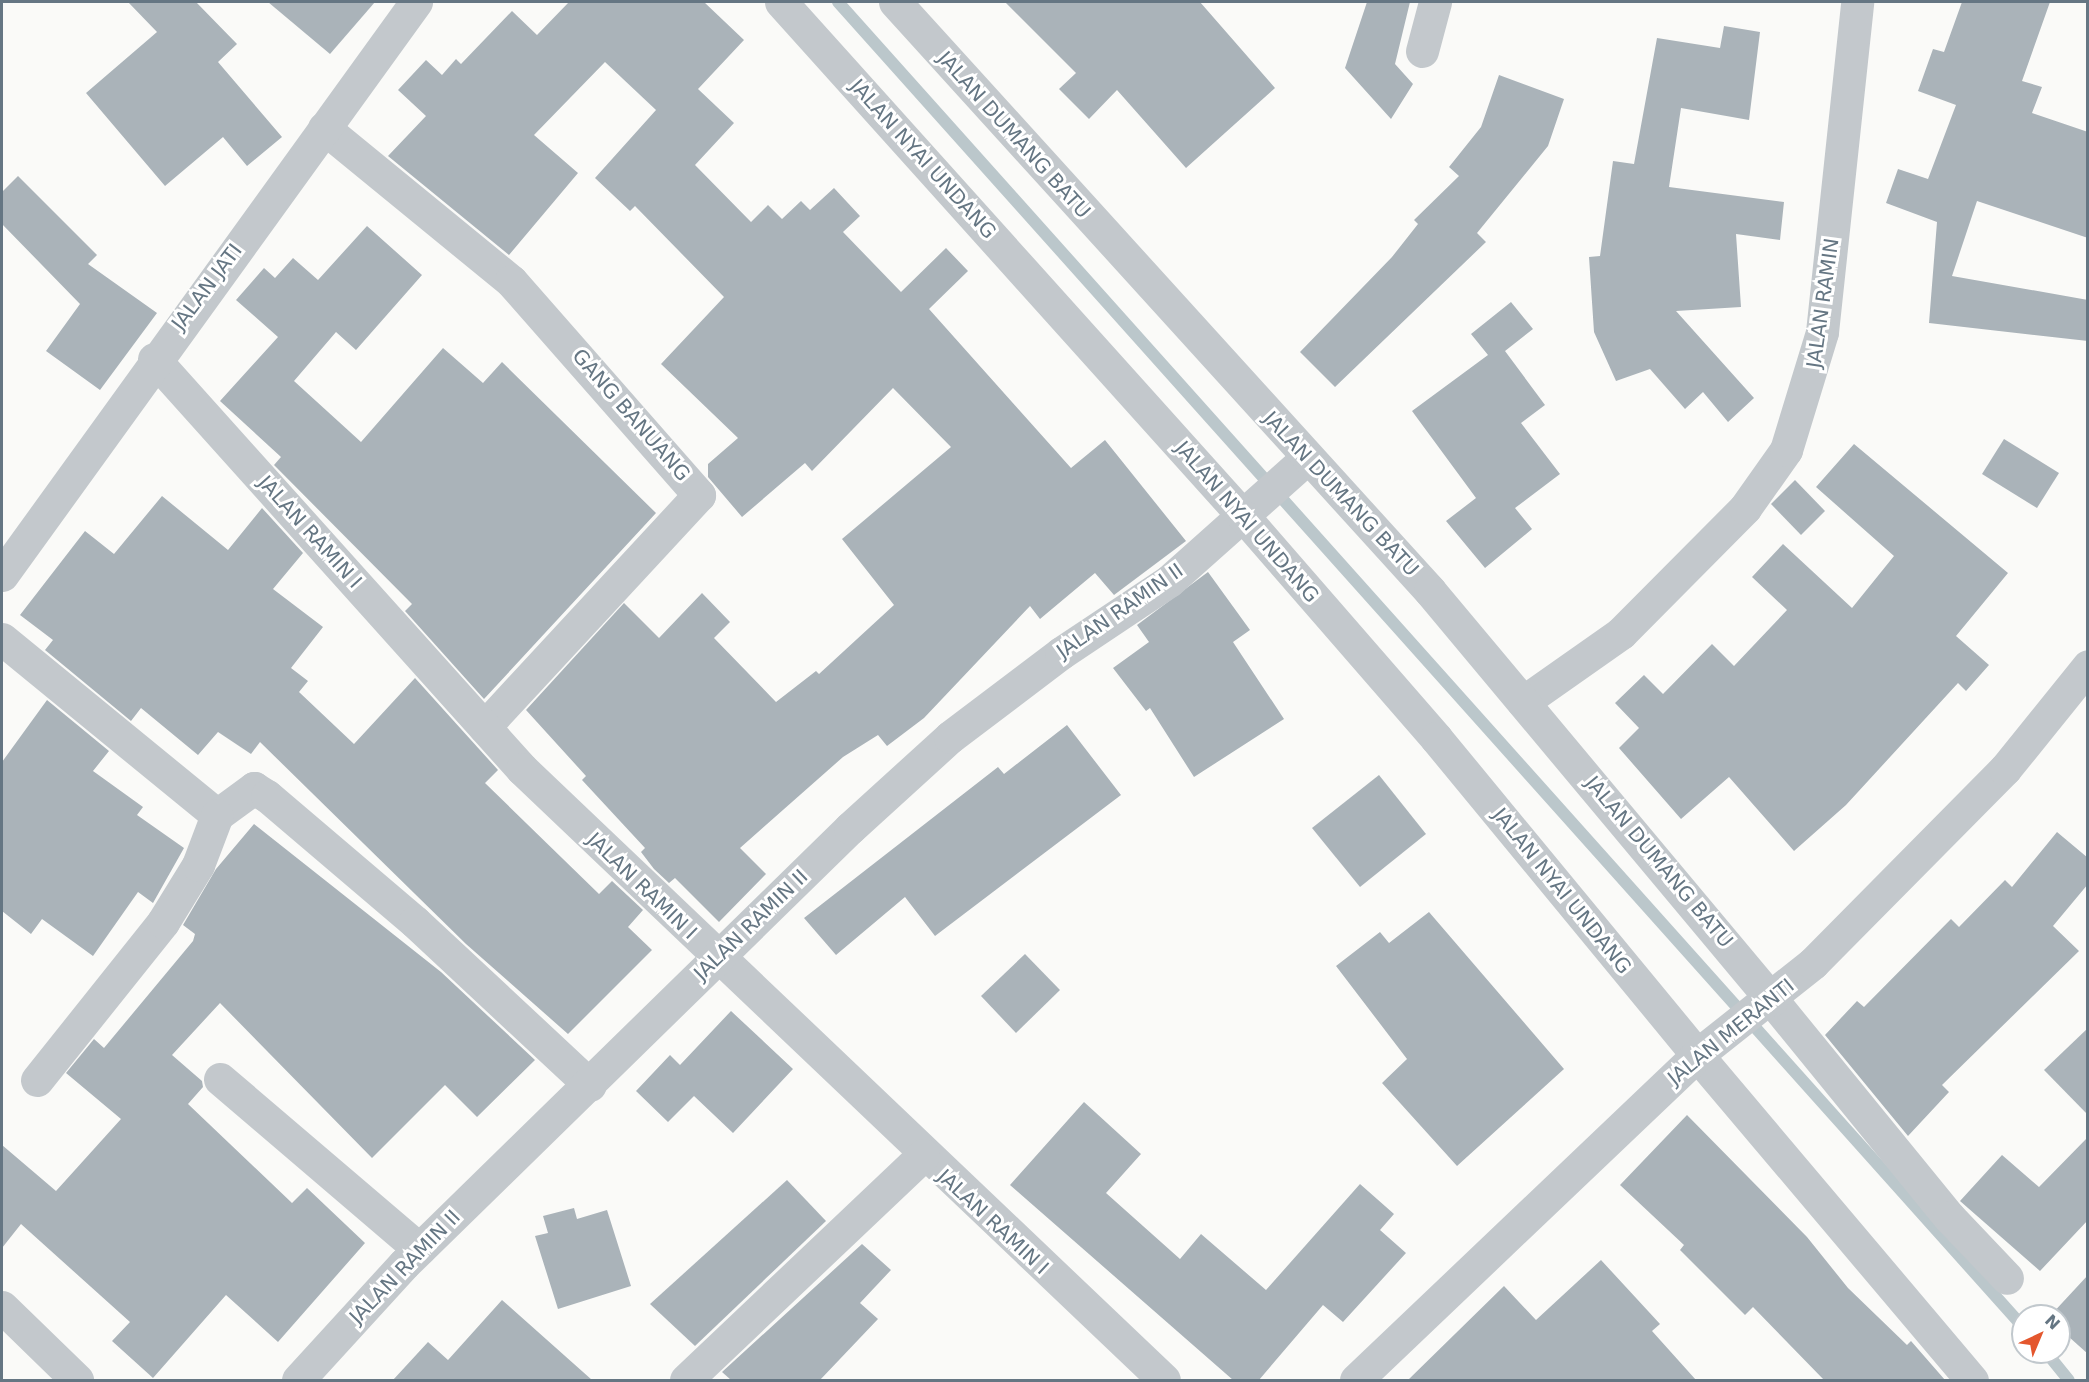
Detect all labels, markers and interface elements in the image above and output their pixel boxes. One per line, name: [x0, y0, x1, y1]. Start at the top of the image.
street label: JALAN DUMANG BATU: [933, 47, 1095, 223]
street label: JALAN NYAI UNDANG: [845, 74, 1001, 244]
street label: JALAN RAMIN: [1802, 237, 1844, 369]
street label: JALAN JATI: [167, 239, 247, 335]
street label: GANG BANUANG: [567, 344, 695, 486]
street label: JALAN DUMANG BATU: [1258, 407, 1424, 581]
street label: JALAN NYAI UNDANG: [1170, 436, 1324, 608]
street label: JALAN RAMIN I: [253, 471, 367, 593]
street label: JALAN RAMIN II: [1052, 558, 1188, 664]
street label: JALAN DUMANG BATU: [1580, 771, 1738, 953]
street label: JALAN NYAI UNDANG: [1488, 803, 1636, 979]
street label: JALAN RAMIN I: [582, 828, 702, 944]
street label: JALAN RAMIN II: [689, 865, 813, 985]
street label: JALAN MERANTI: [1663, 974, 1799, 1090]
street label: JALAN RAMIN I: [933, 1164, 1053, 1280]
street label: JALAN RAMIN II: [345, 1205, 465, 1329]
north arrow: [2011, 1304, 2071, 1364]
text: N: [2041, 1311, 2064, 1334]

